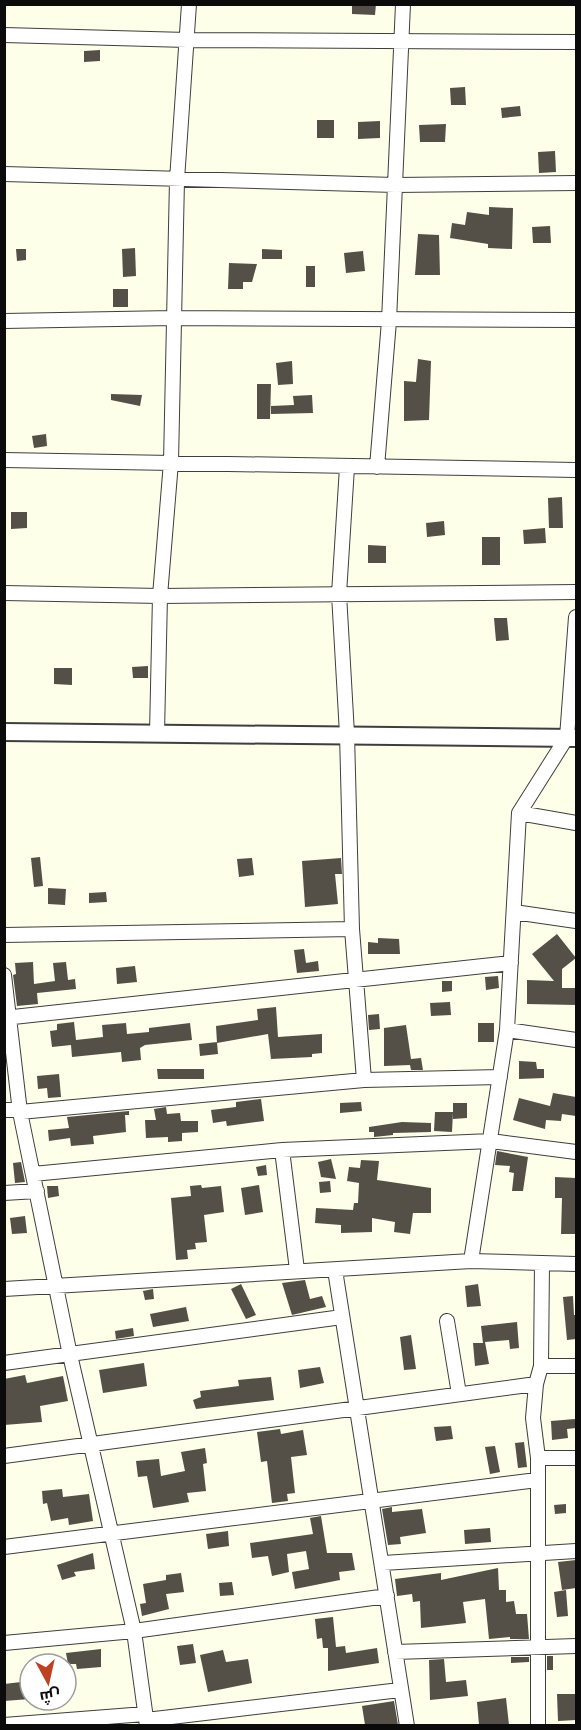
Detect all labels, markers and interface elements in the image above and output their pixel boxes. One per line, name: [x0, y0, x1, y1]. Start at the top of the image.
north arrow: [18, 1652, 78, 1712]
text: ش: [38, 1681, 62, 1713]

